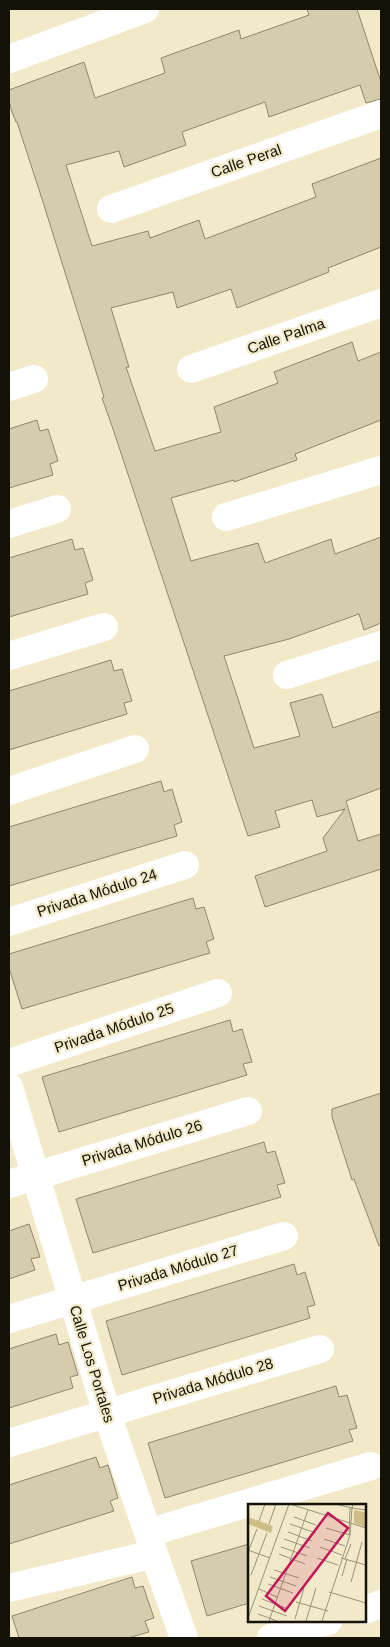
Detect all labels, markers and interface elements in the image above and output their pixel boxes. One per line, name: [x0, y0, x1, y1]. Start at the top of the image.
street label: Calle Peral: [208, 141, 283, 181]
street label: Calle Palma: [245, 314, 327, 357]
street label: Privada Módulo 24: [35, 865, 159, 920]
street label: Privada Módulo 25: [52, 999, 176, 1056]
street label: Privada Módulo 26: [80, 1116, 204, 1169]
street label: Privada Módulo 27: [116, 1241, 240, 1294]
street label: Calle Los Portales: [67, 1303, 118, 1425]
street label: Privada Módulo 28: [151, 1354, 275, 1407]
inset map: [248, 1504, 365, 1622]

